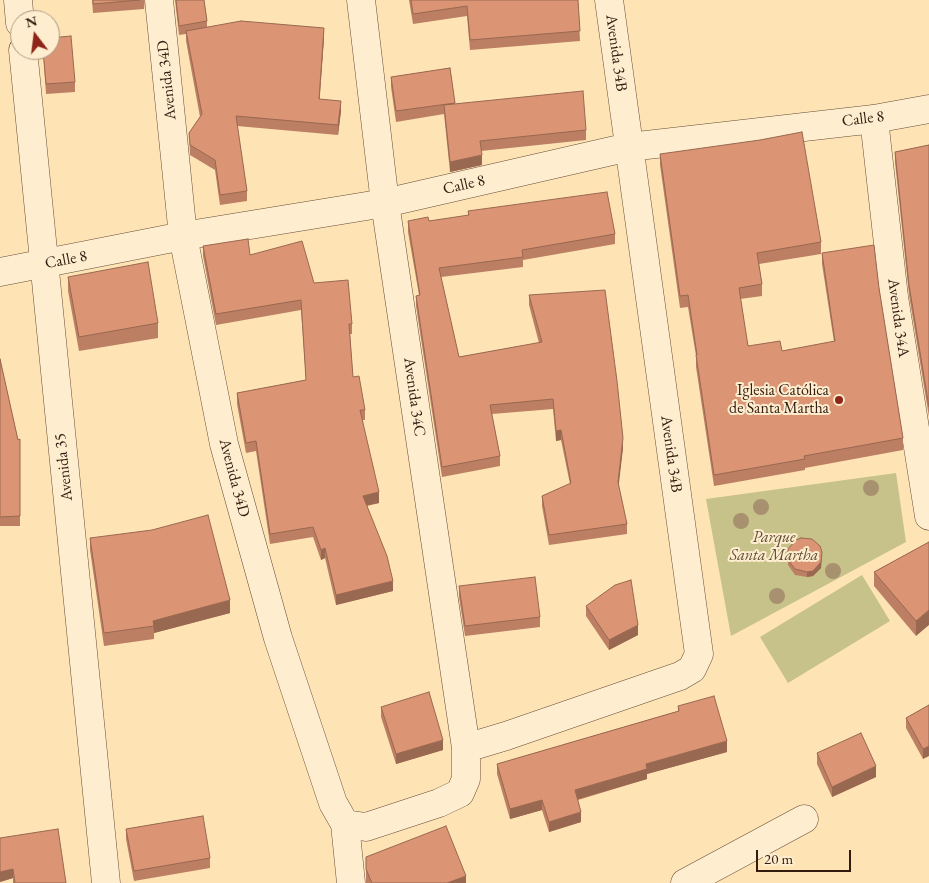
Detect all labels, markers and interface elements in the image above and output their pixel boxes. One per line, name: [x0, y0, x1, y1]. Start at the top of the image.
north arrow: [10, 10, 60, 60]
text: N: [24, 11, 39, 32]
street label: Avenida 34B: [601, 13, 631, 93]
street label: Avenida 34D: [153, 39, 181, 121]
street label: Calle 8: [841, 107, 885, 131]
street label: Calle 8: [441, 171, 487, 199]
street label: Calle 8: [43, 247, 89, 273]
street label: Avenida 34A: [883, 277, 913, 359]
street label: Avenida 34C: [399, 356, 429, 438]
place label: Iglesia Católica de Santa Martha: [729, 381, 829, 419]
marker: Iglesia Católica de Santa Martha: [833, 394, 845, 406]
street label: Avenida 34B: [656, 414, 686, 494]
street label: Avenida 35: [51, 432, 77, 502]
street label: Avenida 34D: [214, 437, 254, 519]
park label: Parque Santa Martha: [730, 528, 818, 566]
scale bar: [759, 840, 854, 872]
text: 20 m: [764, 849, 793, 868]

